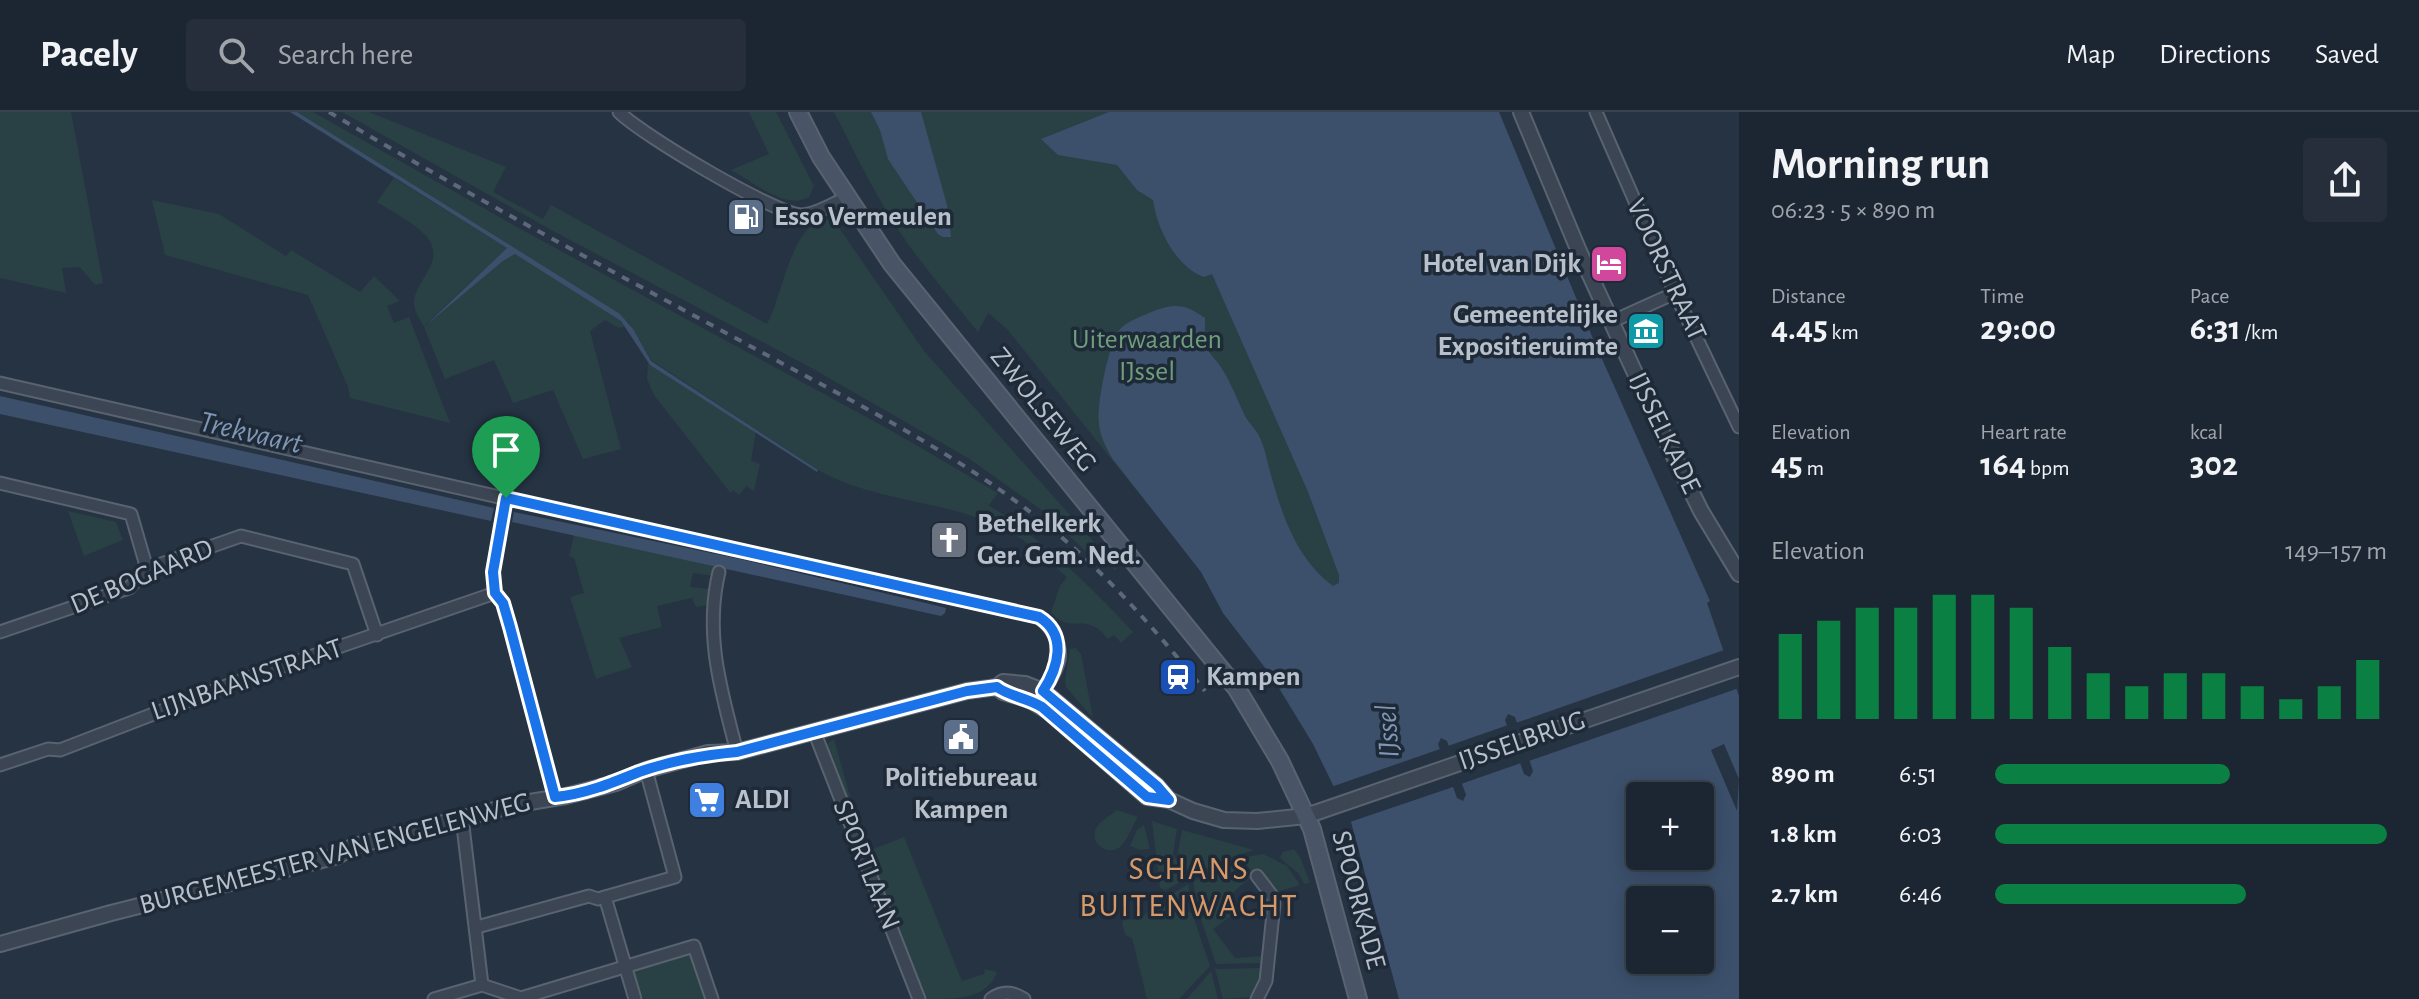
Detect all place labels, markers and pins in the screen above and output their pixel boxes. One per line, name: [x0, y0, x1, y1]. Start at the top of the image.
fuel station icon: Esso Vermeulen: [725, 196, 767, 238]
place label: Esso Vermeulen: [774, 203, 952, 231]
hotel icon: Hotel van Dijk: [1588, 243, 1630, 285]
place label: Hotel van Dijk: [1422, 250, 1581, 278]
place label: Gemeentelijke Expositieruimte: [1438, 301, 1618, 361]
museum icon: Gemeentelijke Expositieruimte: [1625, 310, 1667, 352]
pin: [472, 416, 540, 498]
place label: Bethelkerk Ger. Gem. Ned.: [977, 510, 1141, 570]
church icon: Bethelkerk Ger. Gem. Ned.: [928, 519, 970, 561]
station icon: Kampen: [1157, 656, 1199, 698]
place label: Kampen: [1206, 663, 1301, 691]
public building icon: Politiebureau Kampen: [940, 716, 982, 758]
place label: Politiebureau Kampen: [884, 764, 1038, 824]
supermarket icon: ALDI: [686, 779, 728, 821]
place label: ALDI: [735, 786, 790, 814]

